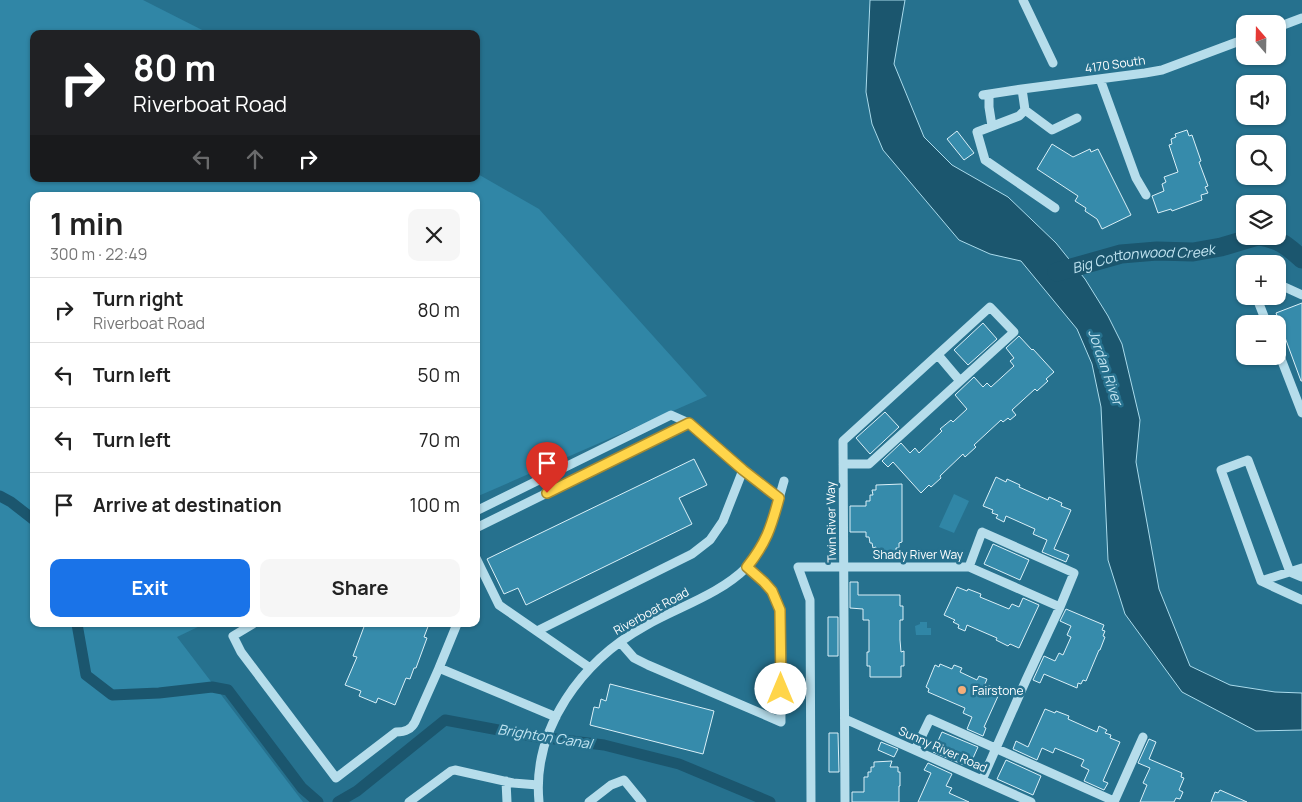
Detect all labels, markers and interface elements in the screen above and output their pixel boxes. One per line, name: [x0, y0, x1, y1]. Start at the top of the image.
north arrow: [1236, 15, 1286, 65]
map controls: [1236, 15, 1286, 365]
text: 80 m: [133, 44, 216, 92]
icon: right: [50, 50, 115, 115]
street label: 4170 South: [1084, 51, 1146, 77]
button: sound: [1236, 75, 1286, 125]
text: Riverboat Road: [133, 89, 287, 119]
button: search: [1236, 135, 1286, 185]
icon: left: [188, 145, 216, 173]
icon: ahead: [241, 145, 269, 173]
icon: right: [294, 145, 322, 173]
button: layers: [1236, 195, 1286, 245]
text: 1 min: [50, 203, 123, 244]
button: close: [408, 209, 460, 261]
water label: Big Cottonwood Creek: [1069, 238, 1218, 277]
text: 300 m · 22:49: [50, 243, 147, 265]
button: +: [1236, 255, 1286, 305]
text: Turn right: [93, 286, 183, 312]
icon: right: [50, 296, 78, 324]
text: 80 m: [417, 297, 460, 323]
text: Riverboat Road: [93, 312, 205, 334]
button: −: [1236, 315, 1286, 365]
water label: Jordan River: [1084, 327, 1128, 409]
icon: left: [50, 361, 78, 389]
text: Turn left: [93, 362, 171, 388]
text: 50 m: [418, 362, 460, 388]
icon: left: [50, 426, 78, 454]
text: Turn left: [93, 427, 171, 453]
text: 70 m: [419, 427, 460, 453]
pin: [526, 442, 568, 493]
icon: arrive: [533, 449, 561, 477]
street label: Twin River Way: [822, 481, 840, 563]
icon: arrive: [50, 491, 78, 519]
text: Arrive at destination: [93, 492, 282, 518]
text: 100 m: [409, 492, 460, 518]
street label: Shady River Way: [873, 546, 964, 563]
button: Exit: [50, 559, 250, 617]
button: Share: [260, 559, 460, 617]
street label: Riverboat Road: [610, 583, 692, 639]
position arrow: [754, 662, 806, 714]
place label: Fairstone: [972, 682, 1023, 699]
marker: Fairstone: [956, 684, 968, 696]
water label: Brighton Canal: [496, 719, 595, 753]
street label: Sunny River Road: [896, 722, 990, 776]

